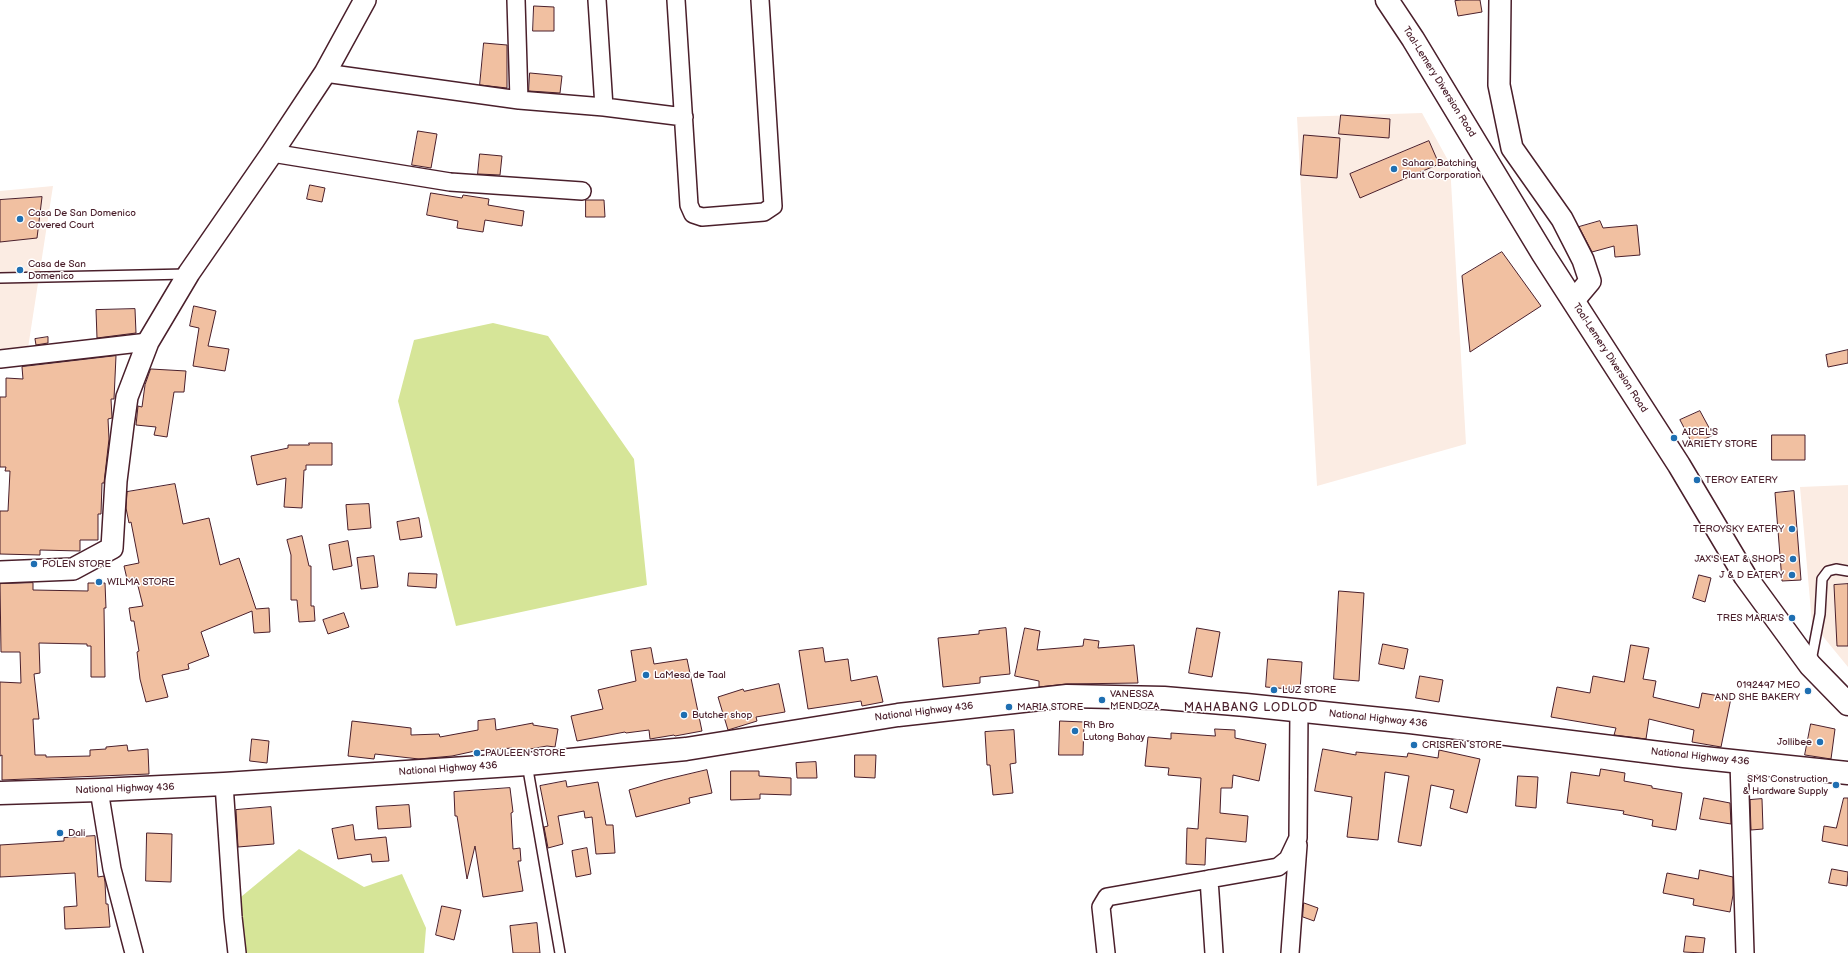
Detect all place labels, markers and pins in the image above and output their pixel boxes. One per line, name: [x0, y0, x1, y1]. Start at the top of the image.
place label: Sahara Batching Plant Corporation: [1402, 157, 1481, 180]
marker: Sahara Batching Plant Corporation: [1389, 164, 1399, 174]
place label: Casa De San Domenico Covered Court: [28, 207, 136, 230]
marker: Casa De San Domenico Covered Court: [15, 214, 25, 224]
place label: Casa de San Domenico: [28, 258, 86, 282]
marker: Casa de San Domenico: [15, 265, 25, 275]
place label: AICEL'S VARIETY STORE: [1682, 426, 1757, 450]
marker: AICEL'S VARIETY STORE: [1669, 433, 1679, 443]
place label: TEROY EATERY: [1705, 474, 1778, 486]
marker: TEROY EATERY: [1692, 475, 1702, 485]
place label: TEROYSKY EATERY: [1693, 523, 1784, 535]
marker: TEROYSKY EATERY: [1787, 524, 1797, 534]
place label: JAX'S EAT & SHOPS: [1694, 553, 1785, 565]
marker: JAX'S EAT & SHOPS: [1788, 554, 1798, 564]
place label: POLEN STORE: [42, 558, 111, 570]
marker: POLEN STORE: [29, 559, 39, 569]
place label: J & D EATERY: [1719, 569, 1784, 581]
marker: J & D EATERY: [1787, 570, 1797, 580]
place label: WILMA STORE: [107, 576, 175, 588]
marker: WILMA STORE: [94, 577, 104, 587]
place label: TRES MARIA'S: [1717, 612, 1784, 624]
marker: TRES MARIA'S: [1787, 613, 1797, 623]
place label: LaMesa de Taal: [654, 669, 726, 681]
marker: LaMesa de Taal: [641, 670, 651, 680]
place label: 0192497 MEO AND SHE BAKERY: [1715, 679, 1800, 702]
place label: LUZ STORE: [1282, 684, 1336, 696]
marker: LUZ STORE: [1269, 685, 1279, 695]
marker: 0192497 MEO AND SHE BAKERY: [1803, 686, 1813, 696]
place label: VANESSA MENDOZA: [1110, 688, 1159, 712]
marker: VANESSA MENDOZA: [1097, 695, 1107, 705]
place label: MARIA STORE: [1017, 701, 1083, 713]
marker: MARIA STORE: [1004, 702, 1014, 712]
place label: Butcher shop: [692, 709, 752, 721]
marker: Butcher shop: [679, 710, 689, 720]
place label: Rh Bro Lutong Bahay: [1083, 719, 1145, 742]
marker: Rh Bro Lutong Bahay: [1070, 726, 1080, 736]
place label: Jollibee: [1777, 736, 1812, 748]
marker: Jollibee: [1815, 737, 1825, 747]
place label: CRISREN STORE: [1422, 739, 1502, 751]
marker: CRISREN STORE: [1409, 740, 1419, 750]
place label: PAULEEN STORE: [485, 747, 566, 759]
marker: PAULEEN STORE: [472, 748, 482, 758]
place label: SMS Construction & Hardware Supply: [1743, 773, 1828, 796]
marker: SMS Construction & Hardware Supply: [1831, 780, 1841, 790]
place label: Dali: [68, 827, 85, 839]
marker: Dali: [55, 828, 65, 838]

